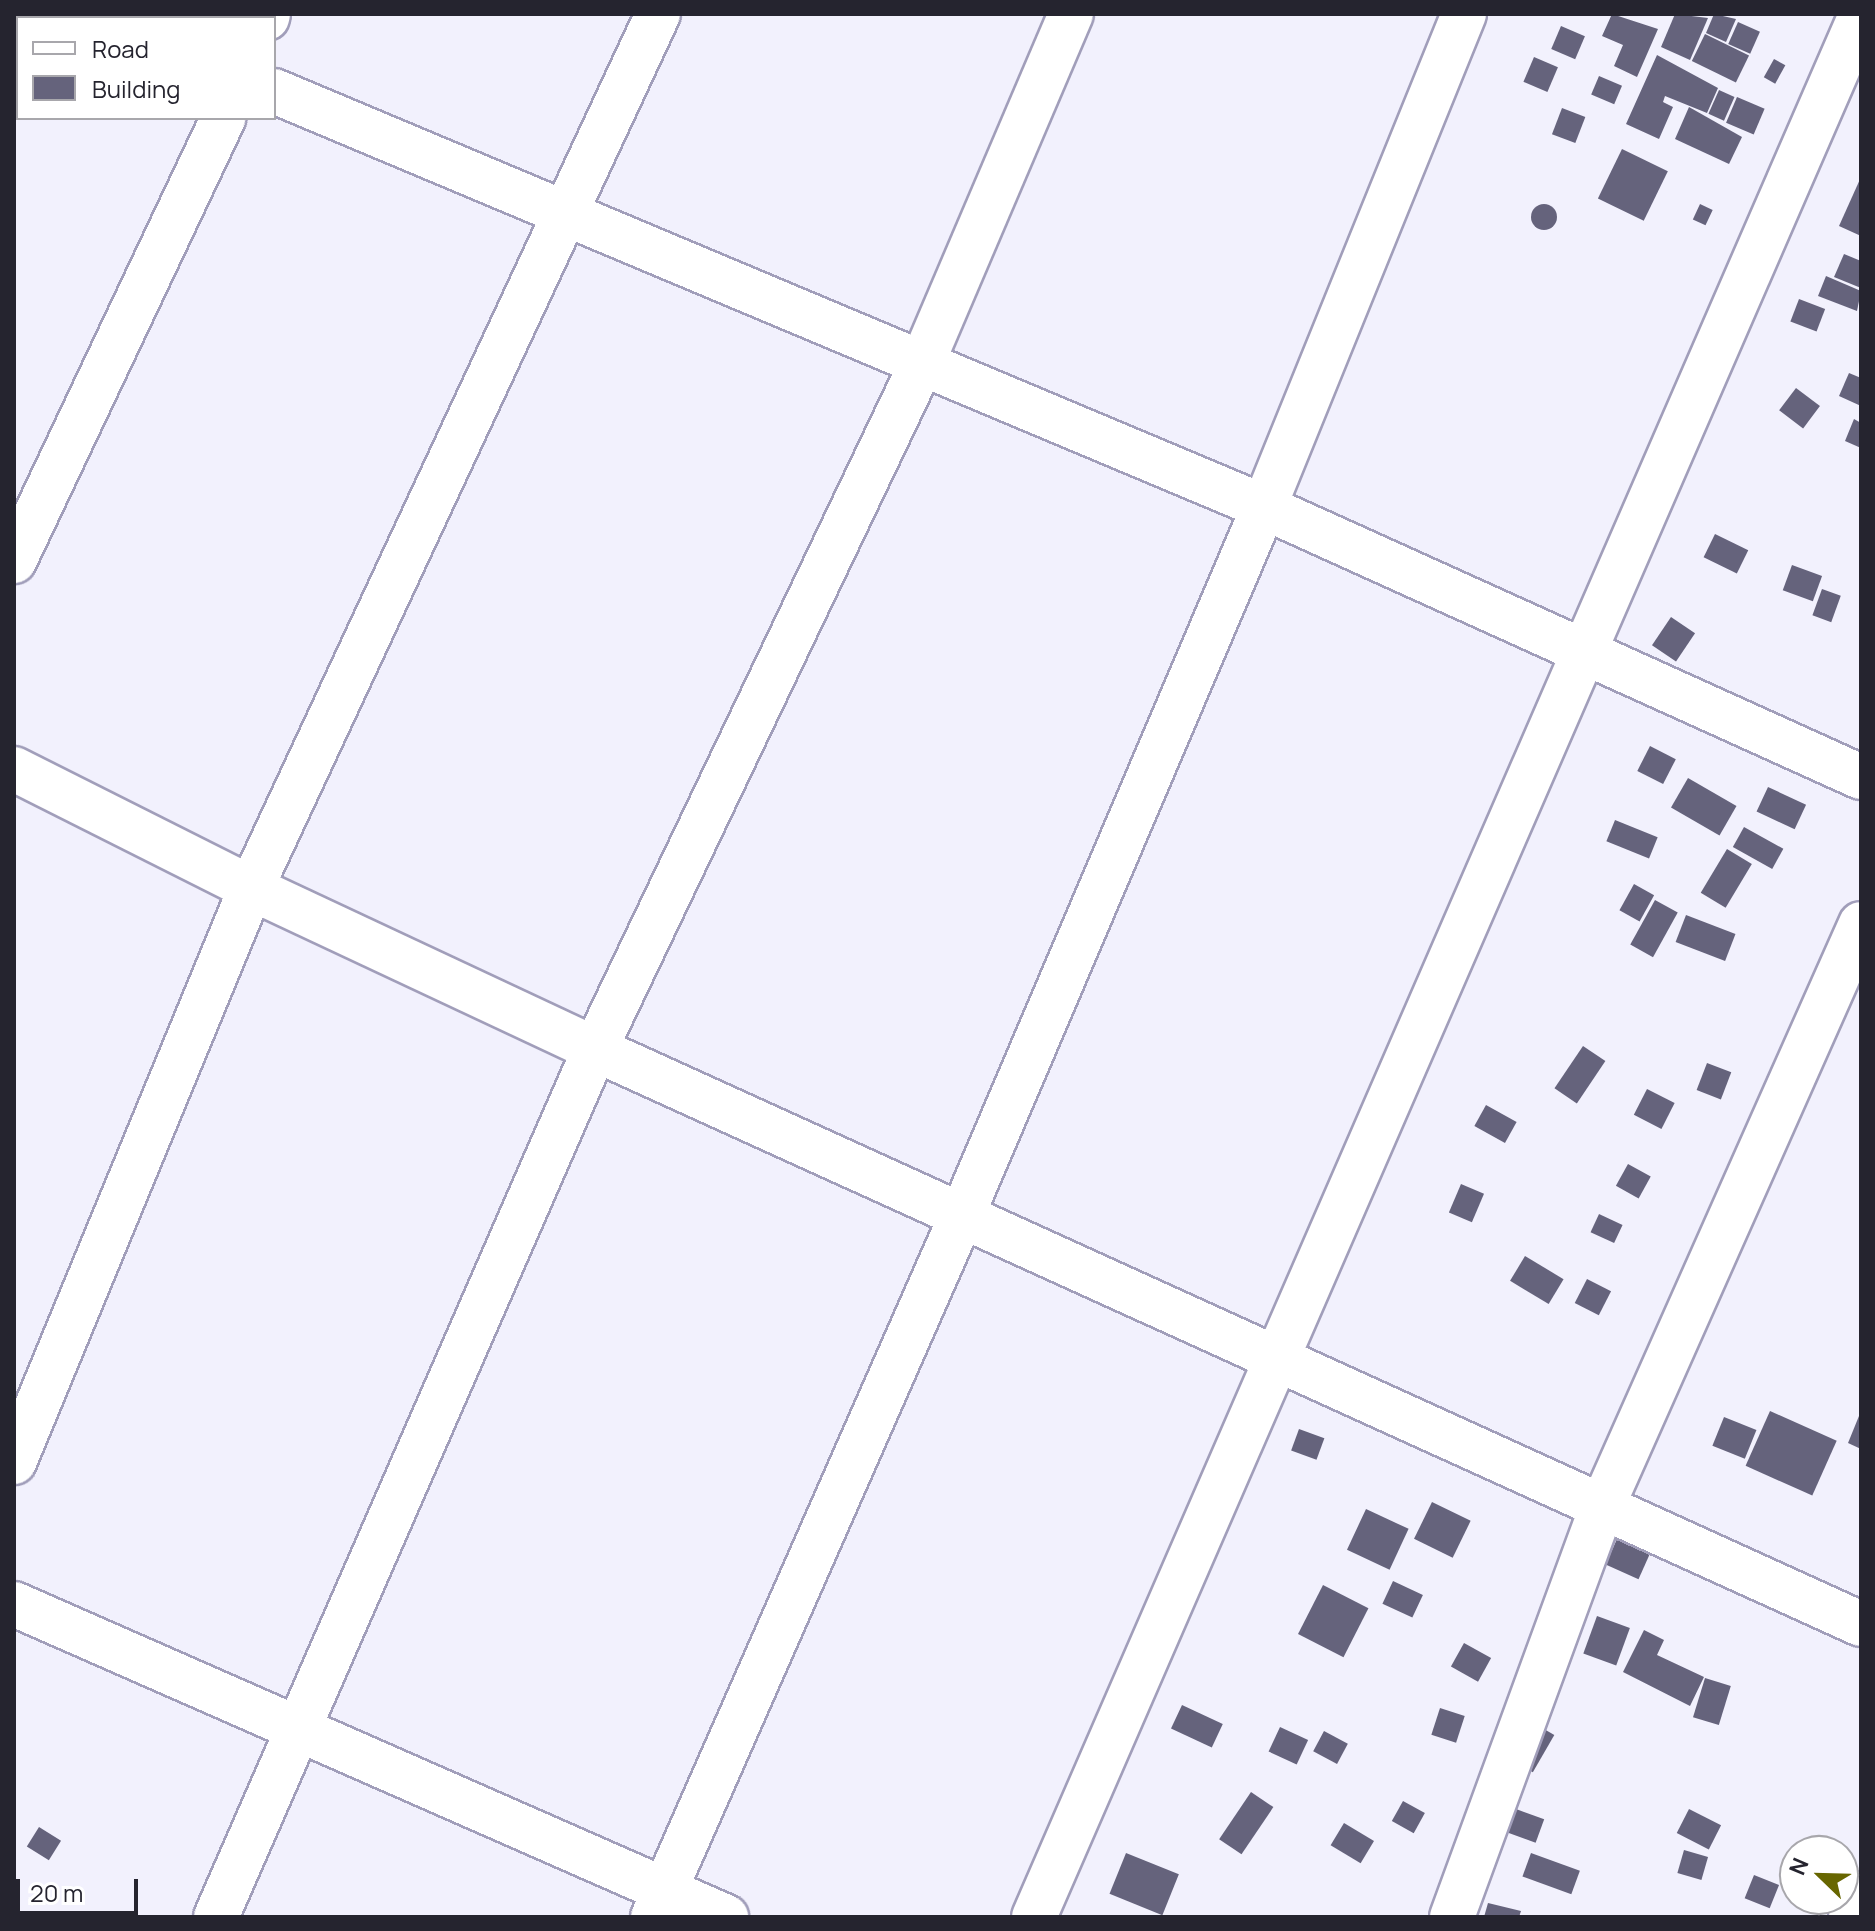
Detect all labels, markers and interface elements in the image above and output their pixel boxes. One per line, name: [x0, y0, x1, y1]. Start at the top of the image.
legend: [16, 16, 276, 120]
text: Road: [92, 32, 149, 65]
text: Building: [92, 72, 180, 105]
north arrow: [1779, 1835, 1859, 1915]
text: N: [1782, 1853, 1816, 1880]
scale bar: [20, 1863, 142, 1913]
text: 20 m: [30, 1876, 83, 1909]

